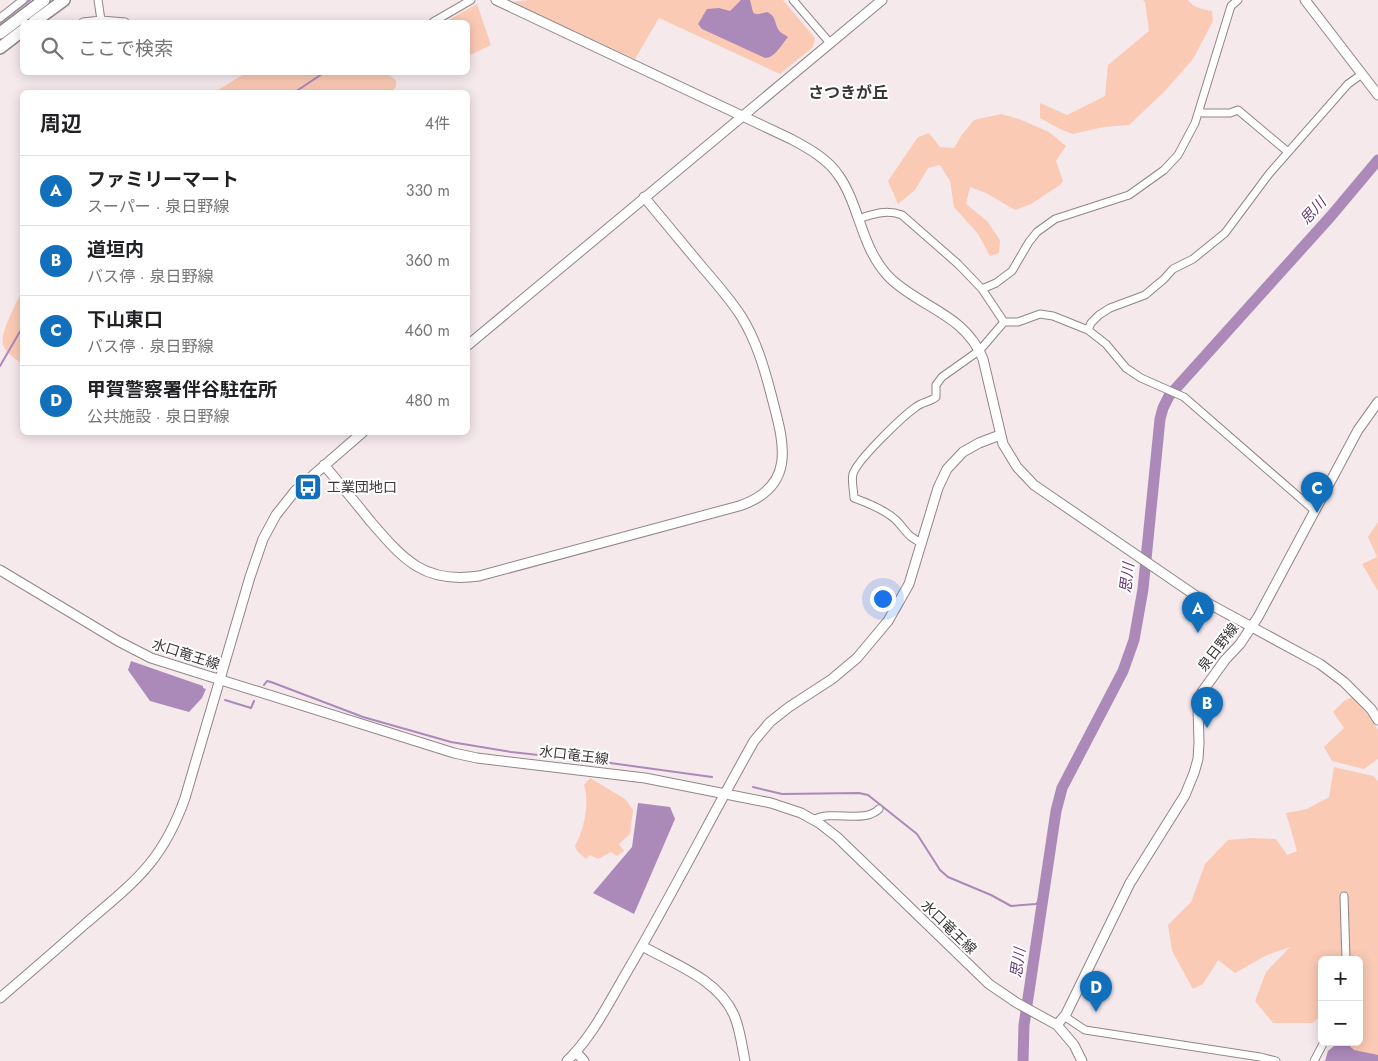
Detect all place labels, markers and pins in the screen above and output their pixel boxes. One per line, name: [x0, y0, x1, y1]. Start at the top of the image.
bus stop icon: 工業団地口: [293, 472, 323, 502]
pin: C: [1301, 472, 1333, 513]
place label: 工業団地口: [327, 477, 397, 497]
pin: A: [1182, 592, 1214, 633]
pin: B: [1191, 687, 1223, 728]
pin: D: [1080, 971, 1112, 1012]

